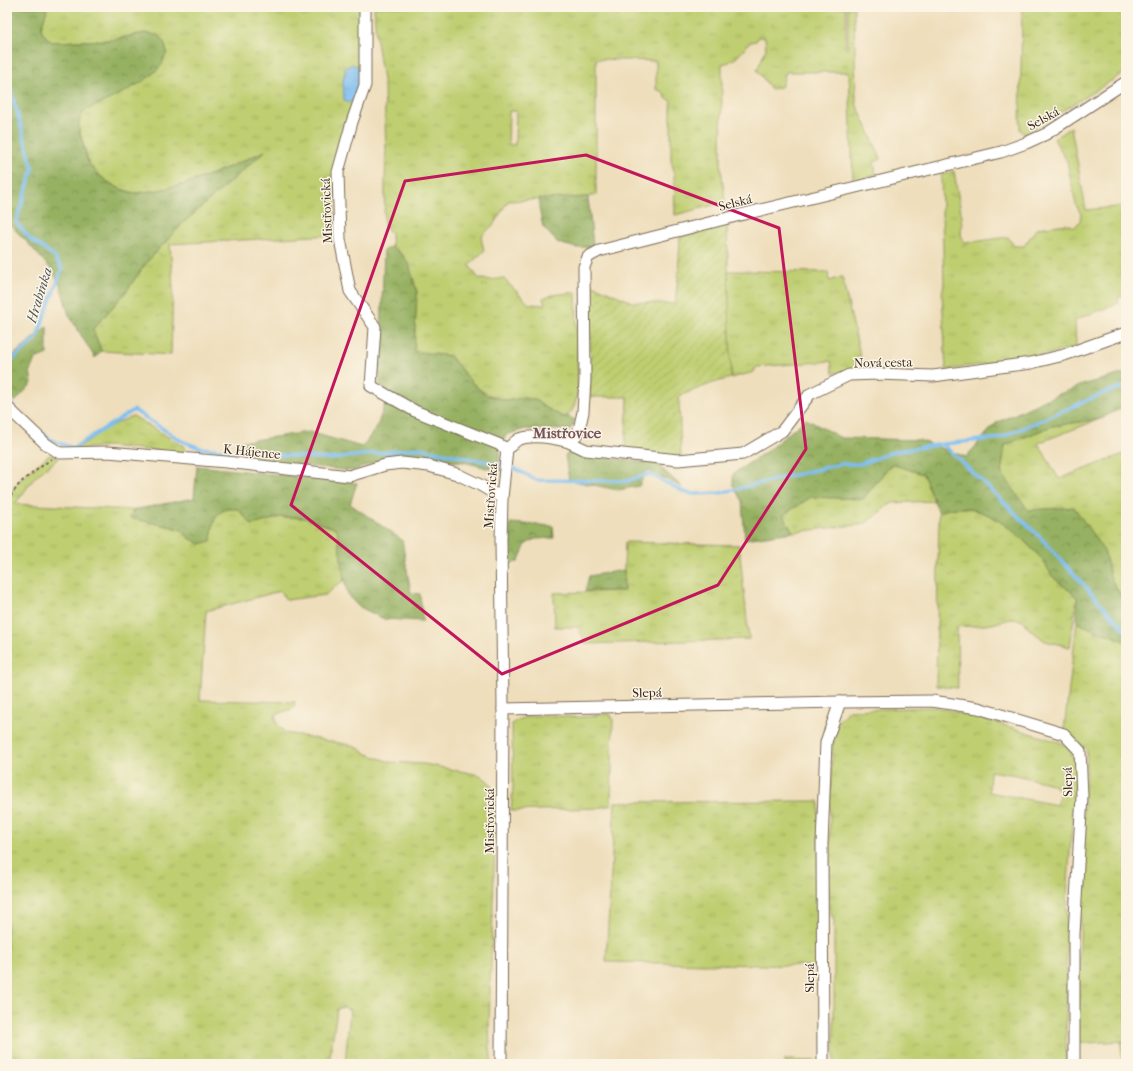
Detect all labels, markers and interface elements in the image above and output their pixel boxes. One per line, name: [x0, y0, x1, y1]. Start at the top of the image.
street label: Selská: [1025, 103, 1063, 133]
street label: Mistřovická: [318, 177, 335, 244]
street label: Selská: [717, 191, 754, 214]
water label: Hrabinka: [23, 265, 56, 326]
street label: Nová cesta: [853, 354, 914, 371]
district label: Mistřovice: [532, 424, 602, 442]
street label: K Hájence: [222, 441, 282, 462]
street label: Mistřovická: [481, 462, 500, 529]
street label: Slepá: [632, 685, 663, 700]
street label: Slepá: [1060, 766, 1075, 797]
street label: Mistřovická: [482, 787, 497, 854]
street label: Slepá: [802, 962, 817, 993]

